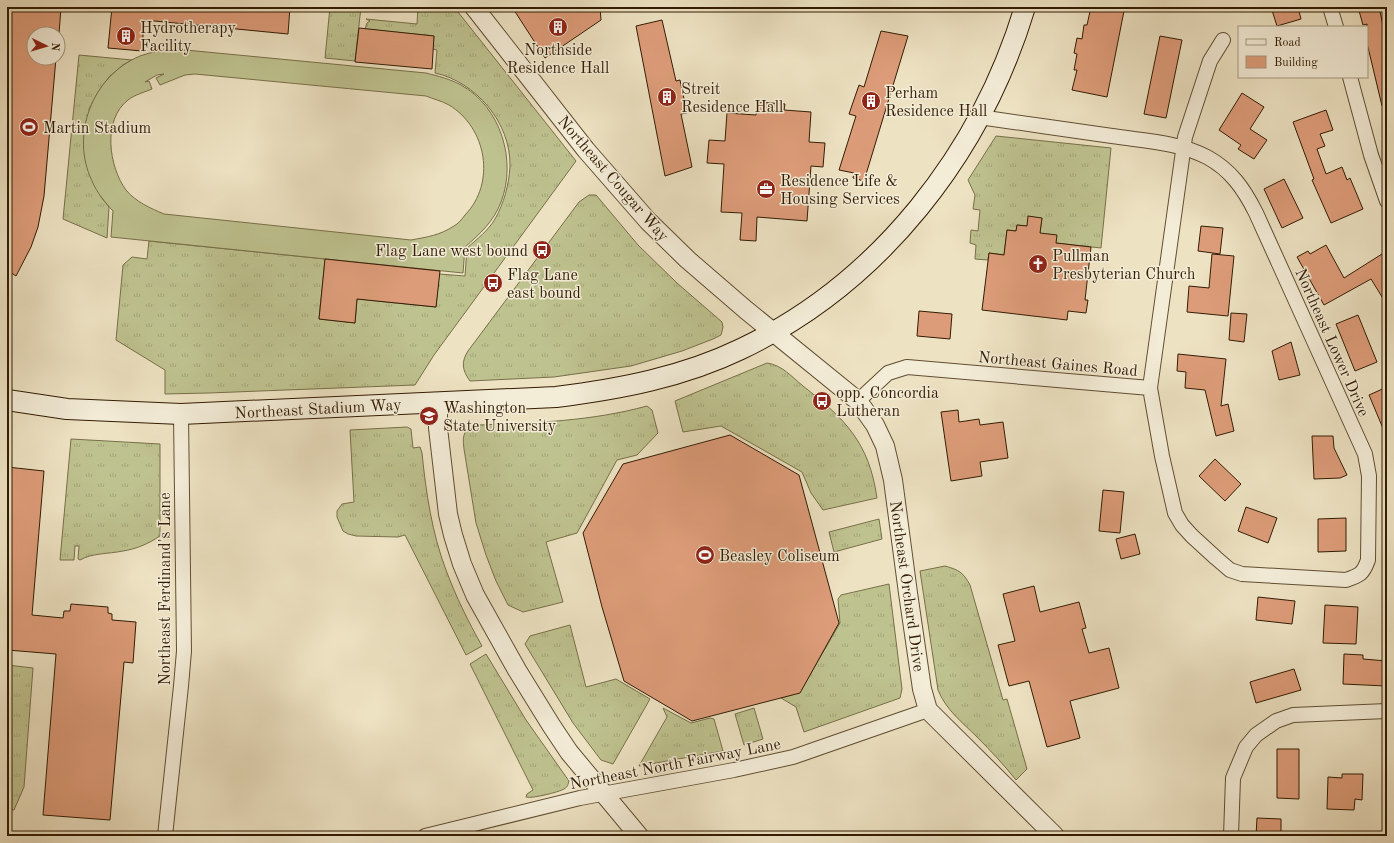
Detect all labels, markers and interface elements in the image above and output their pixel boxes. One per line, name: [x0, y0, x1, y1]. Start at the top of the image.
building icon: Northside Residence Hall: [547, 16, 569, 38]
place label: Hydrotherapy Facility: [140, 21, 237, 55]
building icon: Hydrotherapy Facility: [115, 25, 137, 47]
north arrow: [26, 26, 66, 66]
legend: [1238, 26, 1368, 78]
text: Road: [1274, 37, 1301, 49]
text: N: [49, 42, 60, 52]
place label: Northside Residence Hall: [507, 43, 609, 77]
text: Building: [1274, 57, 1318, 69]
place label: Streit Residence Hall: [681, 82, 783, 116]
building icon: Streit Residence Hall: [656, 86, 678, 108]
place label: Perham Residence Hall: [885, 86, 987, 120]
building icon: Perham Residence Hall: [860, 90, 882, 112]
street label: Northeast Cougar Way: [554, 114, 671, 245]
sports icon: Martin Stadium: [18, 116, 40, 138]
place label: Martin Stadium: [43, 121, 152, 137]
place label: Residence Life & Housing Services: [780, 174, 900, 208]
office icon: Residence Life & Housing Services: [755, 178, 777, 200]
bus stop icon: Flag Lane west bound: [531, 239, 553, 261]
place label: Flag Lane west bound: [375, 244, 528, 260]
place label: Pullman Presbyterian Church: [1052, 249, 1196, 283]
church icon: Pullman Presbyterian Church: [1027, 253, 1049, 275]
street label: Northeast Lower Drive: [1291, 266, 1371, 419]
place label: Flag Lane east bound: [507, 268, 581, 302]
bus stop icon: Flag Lane east bound: [482, 272, 504, 294]
street label: Northeast Gaines Road: [977, 350, 1138, 380]
place label: opp. Concordia Lutheran: [836, 386, 939, 420]
bus stop icon: opp. Concordia Lutheran: [811, 390, 833, 412]
street label: Northeast Stadium Way: [234, 398, 403, 422]
place label: Washington State University: [443, 401, 557, 435]
school or university icon: Washington State University: [418, 405, 440, 427]
street label: Northeast Ferdinand's Lane: [158, 492, 174, 686]
street label: Northeast Orchard Drive: [886, 500, 926, 673]
sports icon: Beasley Coliseum: [694, 544, 716, 566]
place label: Beasley Coliseum: [719, 549, 840, 565]
street label: Northeast North Fairway Lane: [568, 737, 782, 793]

